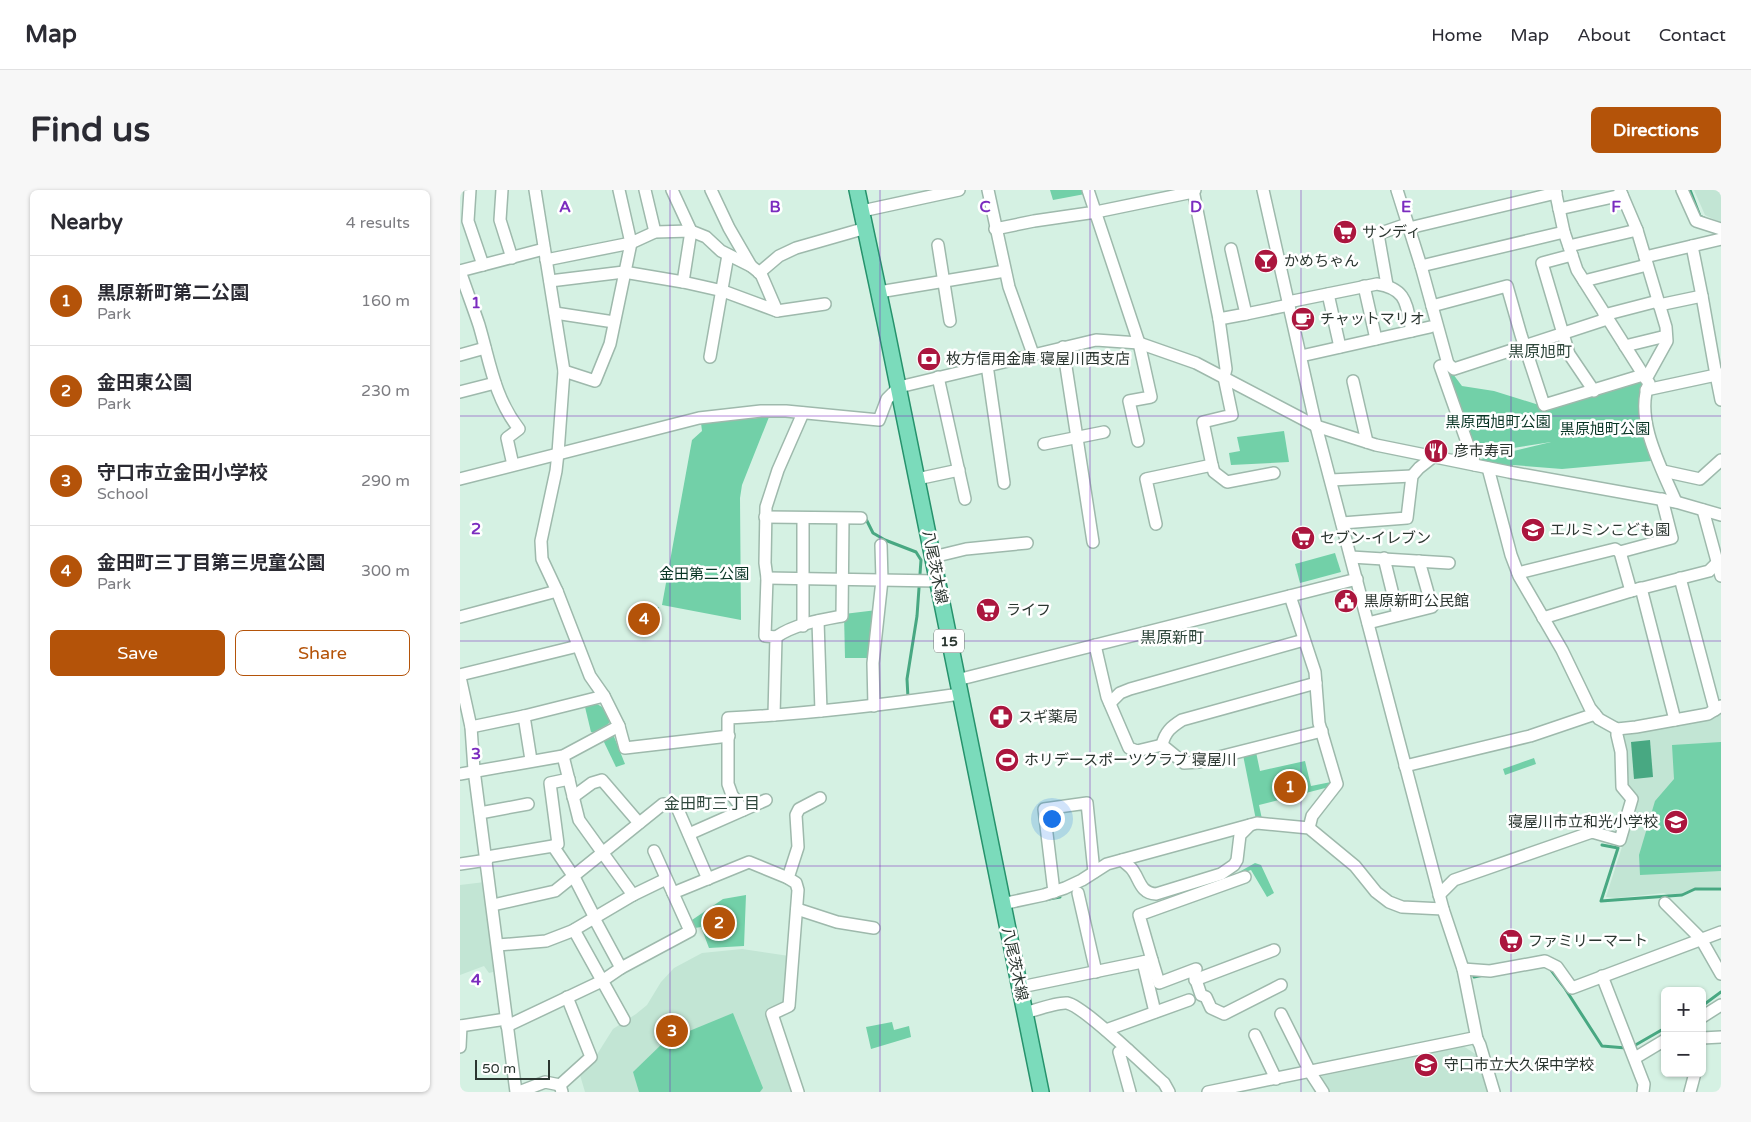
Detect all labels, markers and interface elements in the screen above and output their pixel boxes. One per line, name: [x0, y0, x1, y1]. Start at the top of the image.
text: Map: [25, 20, 77, 49]
text: Home: [1431, 24, 1482, 46]
text: Map: [1510, 24, 1549, 46]
text: About: [1577, 24, 1631, 46]
text: Contact: [1659, 24, 1726, 46]
button: Directions: [1591, 107, 1721, 153]
text: Find us: [30, 109, 150, 151]
text: A: [559, 197, 571, 217]
text: B: [769, 197, 781, 217]
text: C: [979, 197, 991, 217]
text: D: [1190, 197, 1202, 217]
text: E: [1401, 197, 1411, 217]
text: F: [1611, 197, 1621, 217]
text: Nearby: [50, 210, 123, 235]
text: 4 results: [346, 213, 410, 233]
supermarket icon: サンディ: [1332, 219, 1358, 245]
place label: サンディ: [1362, 223, 1421, 241]
bar icon: かめちゃん: [1253, 248, 1279, 274]
place label: かめちゃん: [1284, 252, 1359, 270]
text: 黒原新町第二公園: [97, 282, 249, 304]
text: 1: [61, 291, 71, 311]
text: 160 m: [361, 291, 410, 311]
text: 1: [471, 293, 481, 313]
text: Park: [97, 304, 131, 324]
cafe icon: チャットマリオ: [1290, 306, 1316, 332]
place label: チャットマリオ: [1320, 310, 1425, 328]
district label: 黒原旭町: [1508, 342, 1572, 362]
bank icon: 枚方信用金庫 寝屋川西支店: [916, 346, 942, 372]
place label: 枚方信用金庫 寝屋川西支店: [946, 350, 1130, 368]
text: 金田東公園: [97, 372, 192, 394]
text: 2: [61, 381, 71, 401]
text: 230 m: [361, 381, 410, 401]
text: Park: [97, 394, 131, 414]
park label: 黒原西旭町公園: [1445, 413, 1551, 431]
park label: 黒原旭町公園: [1560, 420, 1650, 438]
restaurant icon: 彦市寿司: [1423, 438, 1449, 464]
place label: 彦市寿司: [1454, 442, 1514, 460]
text: 守口市立金田小学校: [97, 462, 268, 484]
text: 3: [61, 471, 71, 491]
text: 290 m: [361, 471, 410, 491]
text: School: [97, 484, 149, 504]
school or university icon: エルミンこども園: [1520, 517, 1546, 543]
text: 2: [471, 519, 481, 539]
place label: エルミンこども園: [1550, 521, 1670, 539]
supermarket icon: セブン-イレブン: [1290, 525, 1316, 551]
street label: 八尾茨木線: [919, 528, 951, 606]
place label: セブン-イレブン: [1320, 529, 1431, 547]
text: 金田町三丁目第三児童公園: [97, 552, 325, 574]
text: 4: [61, 561, 71, 581]
text: 300 m: [361, 561, 410, 581]
park label: 金田第二公園: [659, 565, 749, 583]
text: Park: [97, 574, 131, 594]
public building icon: 黒原新町公民館: [1333, 588, 1359, 614]
place label: 黒原新町公民館: [1364, 592, 1469, 610]
supermarket icon: ライフ: [975, 597, 1001, 623]
pin: 4: [628, 600, 660, 638]
place label: ライフ: [1006, 601, 1051, 619]
district label: 黒原新町: [1140, 628, 1204, 648]
button: Save: [50, 630, 225, 676]
button: Share: [235, 630, 410, 676]
road number: 15: [934, 630, 964, 652]
pharmacy icon: スギ薬局: [988, 704, 1014, 730]
place label: スギ薬局: [1018, 708, 1078, 726]
text: 3: [471, 744, 481, 764]
sports icon: ホリデースポーツクラブ 寝屋川: [994, 747, 1020, 773]
place label: ホリデースポーツクラブ 寝屋川: [1024, 751, 1237, 769]
pin: 1: [1274, 768, 1306, 806]
district label: 金田町三丁目: [664, 794, 760, 814]
your location: [1039, 806, 1065, 832]
school or university icon: 寝屋川市立和光小学校: [1663, 809, 1689, 835]
place label: 寝屋川市立和光小学校: [1508, 813, 1658, 831]
pin: 2: [703, 904, 735, 942]
street label: 八尾茨木線: [998, 925, 1032, 1003]
supermarket icon: ファミリーマート: [1498, 928, 1524, 954]
place label: ファミリーマート: [1528, 932, 1648, 950]
text: 4: [471, 970, 481, 990]
map controls: [1661, 987, 1706, 1077]
button: +: [1661, 987, 1706, 1032]
pin: 3: [656, 1012, 688, 1050]
button: −: [1661, 1032, 1706, 1077]
school or university icon: 守口市立大久保中学校: [1413, 1052, 1439, 1078]
place label: 守口市立大久保中学校: [1444, 1056, 1594, 1074]
scale bar: [475, 1057, 550, 1080]
text: 50 m: [482, 1060, 516, 1077]

